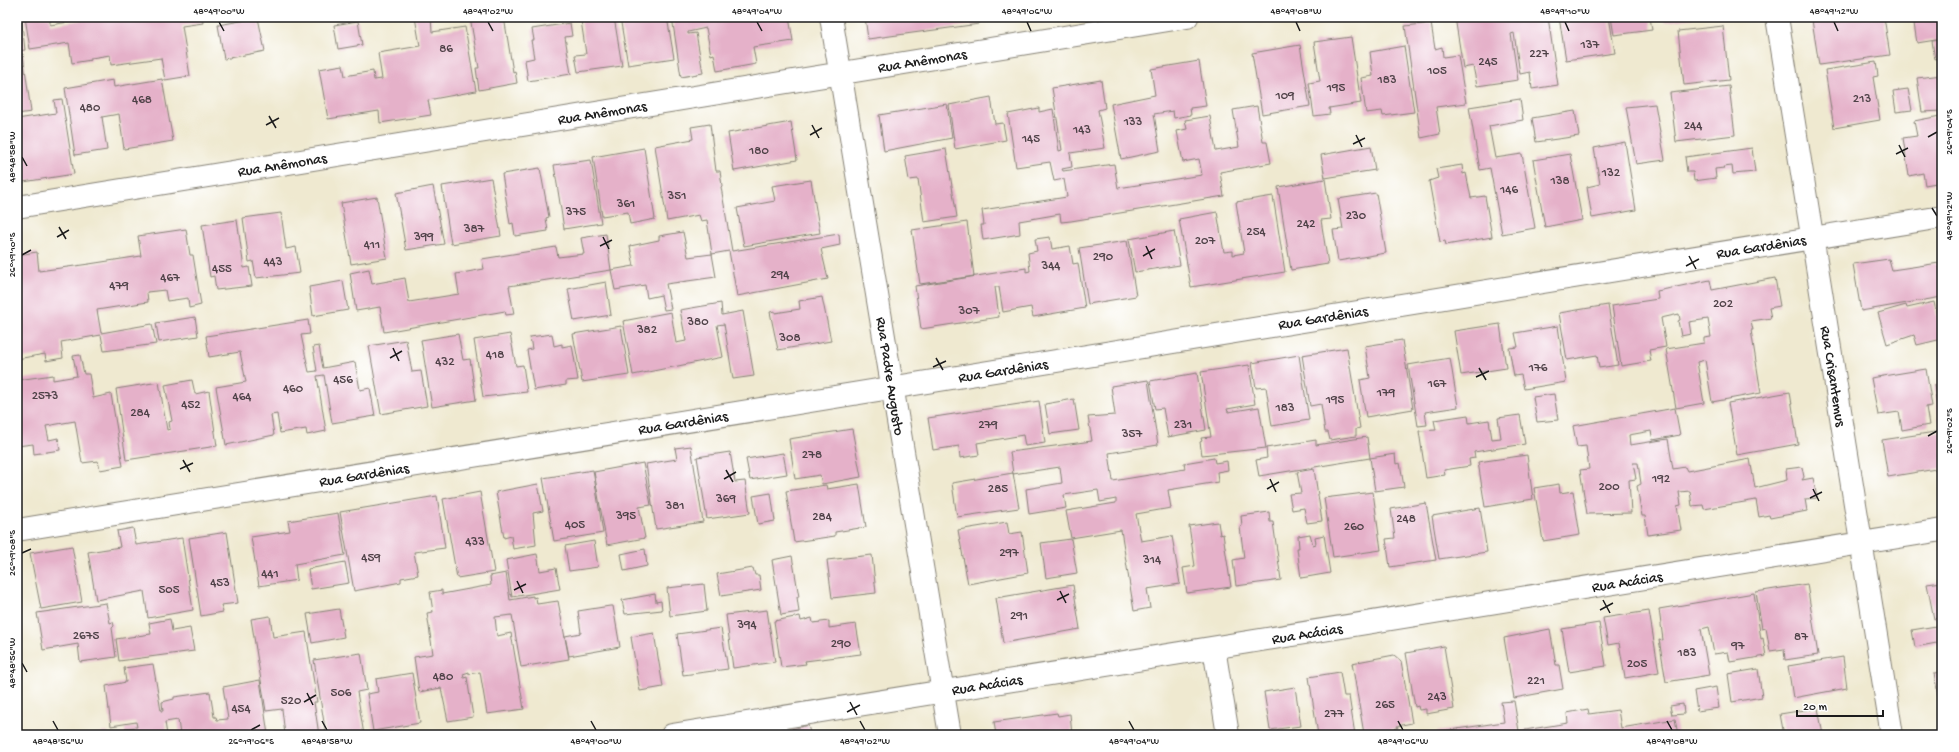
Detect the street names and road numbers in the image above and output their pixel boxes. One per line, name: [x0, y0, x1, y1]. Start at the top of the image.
street label: Rua Anêmonas: [877, 46, 969, 78]
street label: Rua Anêmonas: [557, 98, 649, 130]
street label: Rua Anêmonas: [237, 150, 329, 182]
street label: Rua Gardênias: [1715, 232, 1808, 264]
street label: Rua Gardênias: [1277, 303, 1370, 335]
street label: Rua Padre Augusto: [871, 316, 907, 437]
street label: Rua Crisantemus: [1815, 325, 1849, 428]
street label: Rua Gardênias: [957, 356, 1050, 388]
street label: Rua Gardênias: [637, 408, 730, 440]
street label: Rua Gardênias: [318, 460, 411, 492]
street label: Rua Acácias: [1591, 568, 1664, 597]
street label: Rua Acácias: [1271, 620, 1344, 649]
street label: Rua Acácias: [951, 671, 1024, 700]

